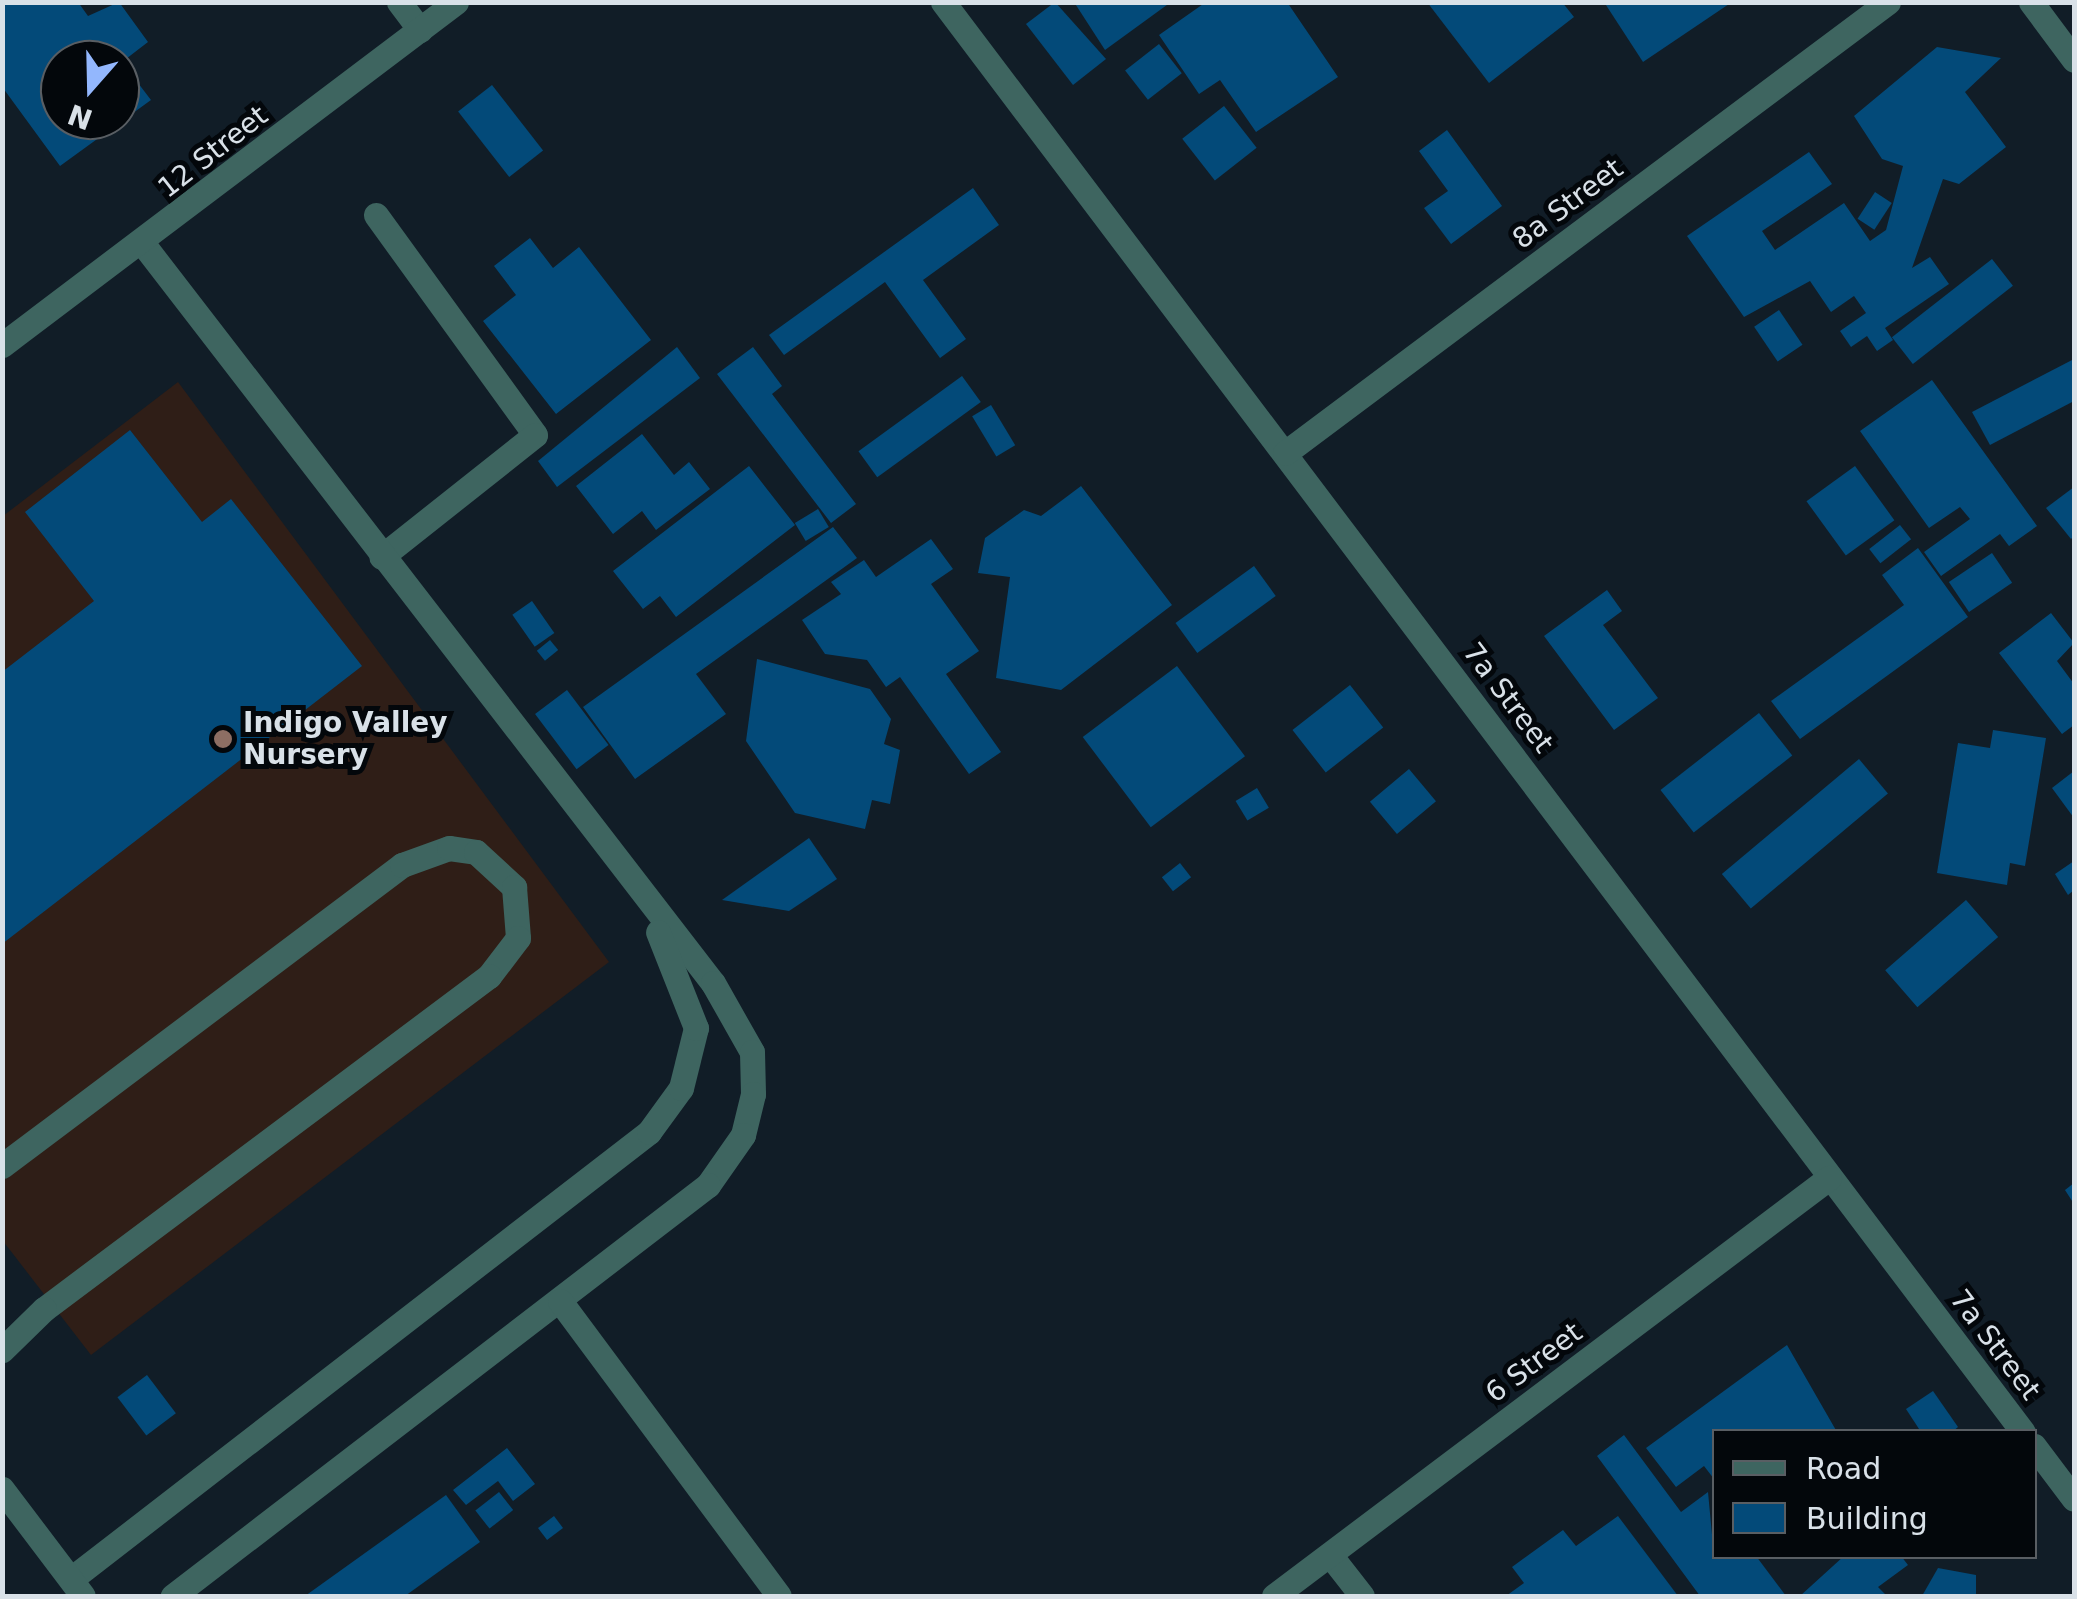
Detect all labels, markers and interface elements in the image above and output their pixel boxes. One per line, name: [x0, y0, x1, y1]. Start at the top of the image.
north arrow: [40, 40, 140, 140]
text: N: [64, 97, 97, 136]
street label: 12 Street: [152, 99, 274, 205]
street label: 8a Street: [1506, 152, 1630, 256]
street label: 7a Street: [1456, 636, 1560, 760]
place label: Indigo Valley Nursery: [243, 706, 447, 772]
marker: Indigo Valley Nursery: [212, 728, 234, 750]
street label: 7a Street: [1943, 1283, 2047, 1407]
street label: 6 Street: [1479, 1316, 1589, 1410]
legend: [1712, 1429, 2037, 1559]
text: Road: [1806, 1451, 1881, 1486]
text: Building: [1806, 1501, 1928, 1536]

